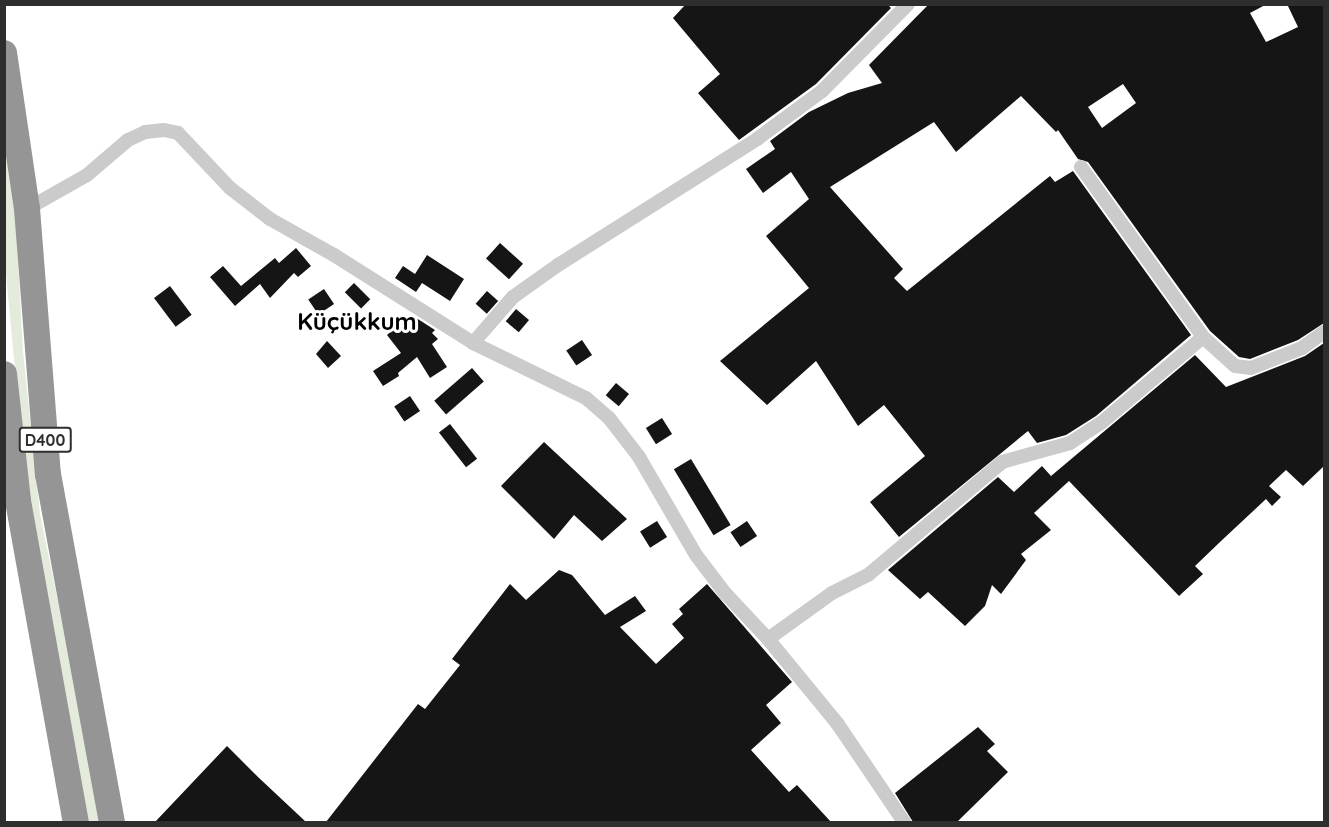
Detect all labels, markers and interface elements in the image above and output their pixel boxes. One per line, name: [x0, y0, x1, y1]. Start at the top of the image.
district label: Küçükkum: [297, 308, 417, 336]
road number: D400: [18, 427, 72, 453]

